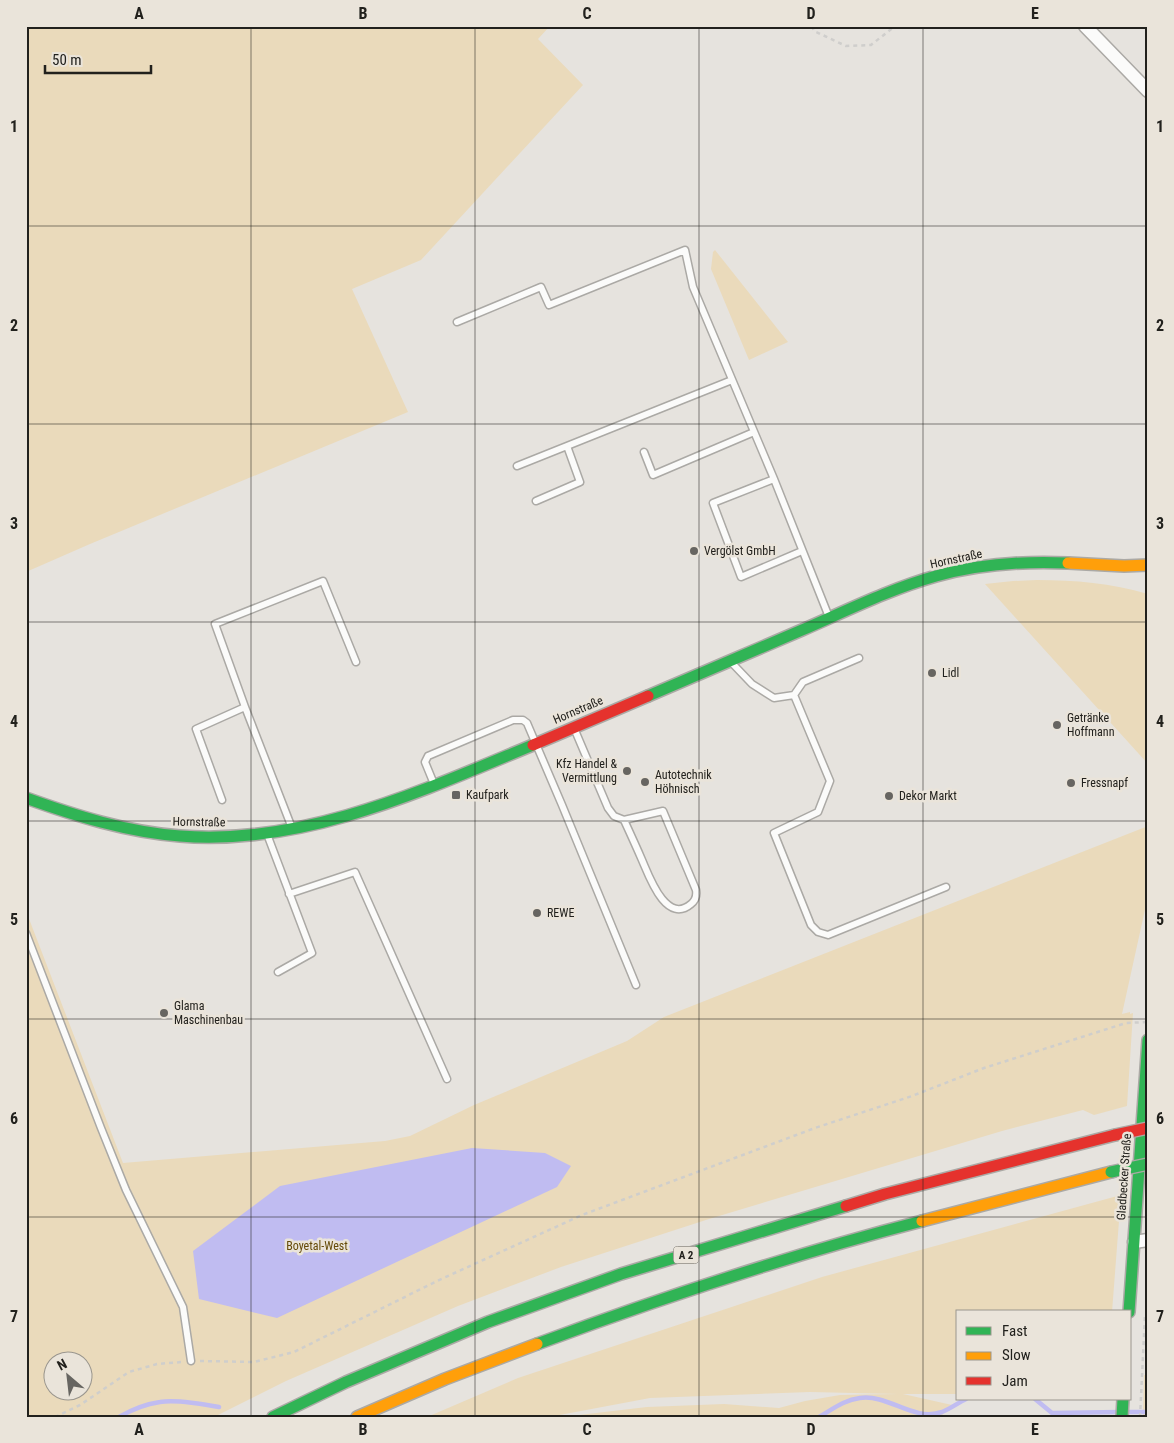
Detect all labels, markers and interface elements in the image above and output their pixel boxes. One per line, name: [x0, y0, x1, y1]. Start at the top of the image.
text: A: [134, 4, 144, 23]
text: B: [359, 4, 368, 23]
text: C: [582, 4, 592, 23]
text: D: [806, 4, 816, 23]
text: E: [1031, 4, 1039, 23]
scale bar: [45, 42, 151, 74]
text: 50 m: [52, 51, 82, 69]
text: 1: [10, 117, 18, 136]
text: 1: [1156, 117, 1164, 136]
text: 2: [10, 316, 18, 335]
text: 2: [1156, 316, 1164, 335]
text: 3: [10, 514, 18, 533]
text: 3: [1156, 514, 1164, 533]
place label: Vergölst GmbH: [704, 544, 776, 558]
marker: Vergölst GmbH: [688, 545, 700, 557]
street label: Hornstraße: [929, 547, 984, 571]
place label: Lidl: [942, 666, 959, 680]
marker: Lidl: [926, 667, 938, 679]
street label: Hornstraße: [551, 693, 605, 727]
place label: Getränke Hoffmann: [1067, 711, 1115, 739]
text: 4: [10, 712, 18, 731]
text: 4: [1156, 712, 1164, 731]
marker: Getränke Hoffmann: [1051, 719, 1063, 731]
place label: Kfz Handel & Vermittlung: [556, 757, 617, 785]
marker: Kfz Handel & Vermittlung: [621, 765, 633, 777]
place label: Autotechnik Höhnisch: [655, 768, 712, 796]
marker: Autotechnik Höhnisch: [639, 776, 651, 788]
place label: Fressnapf: [1081, 776, 1128, 790]
marker: Fressnapf: [1065, 777, 1077, 789]
place label: Kaufpark: [466, 788, 509, 802]
marker: Kaufpark: [450, 789, 462, 801]
place label: Dekor Markt: [899, 789, 957, 803]
marker: Dekor Markt: [883, 790, 895, 802]
street label: Hornstraße: [172, 815, 226, 829]
place label: REWE: [547, 906, 574, 920]
marker: REWE: [531, 907, 543, 919]
text: 5: [10, 910, 18, 929]
text: 5: [1156, 910, 1164, 929]
place label: Glama Maschinenbau: [174, 999, 243, 1027]
marker: Glama Maschinenbau: [158, 1007, 170, 1019]
text: 6: [10, 1109, 18, 1128]
text: 6: [1156, 1109, 1164, 1128]
street label: Gladbecker Straße: [1114, 1133, 1134, 1221]
park label: Boyetal-West: [286, 1239, 348, 1253]
road number: A 2: [674, 1246, 698, 1264]
text: 7: [10, 1307, 18, 1326]
text: 7: [1156, 1307, 1164, 1326]
legend: [956, 1310, 1132, 1400]
text: Fast: [1002, 1322, 1027, 1340]
text: Slow: [1002, 1346, 1031, 1364]
north arrow: [42, 1350, 92, 1400]
text: N: [54, 1355, 69, 1374]
text: Jam: [1002, 1372, 1028, 1390]
text: A: [134, 1420, 144, 1439]
text: B: [359, 1420, 368, 1439]
text: C: [582, 1420, 592, 1439]
text: D: [806, 1420, 816, 1439]
text: E: [1031, 1420, 1039, 1439]

